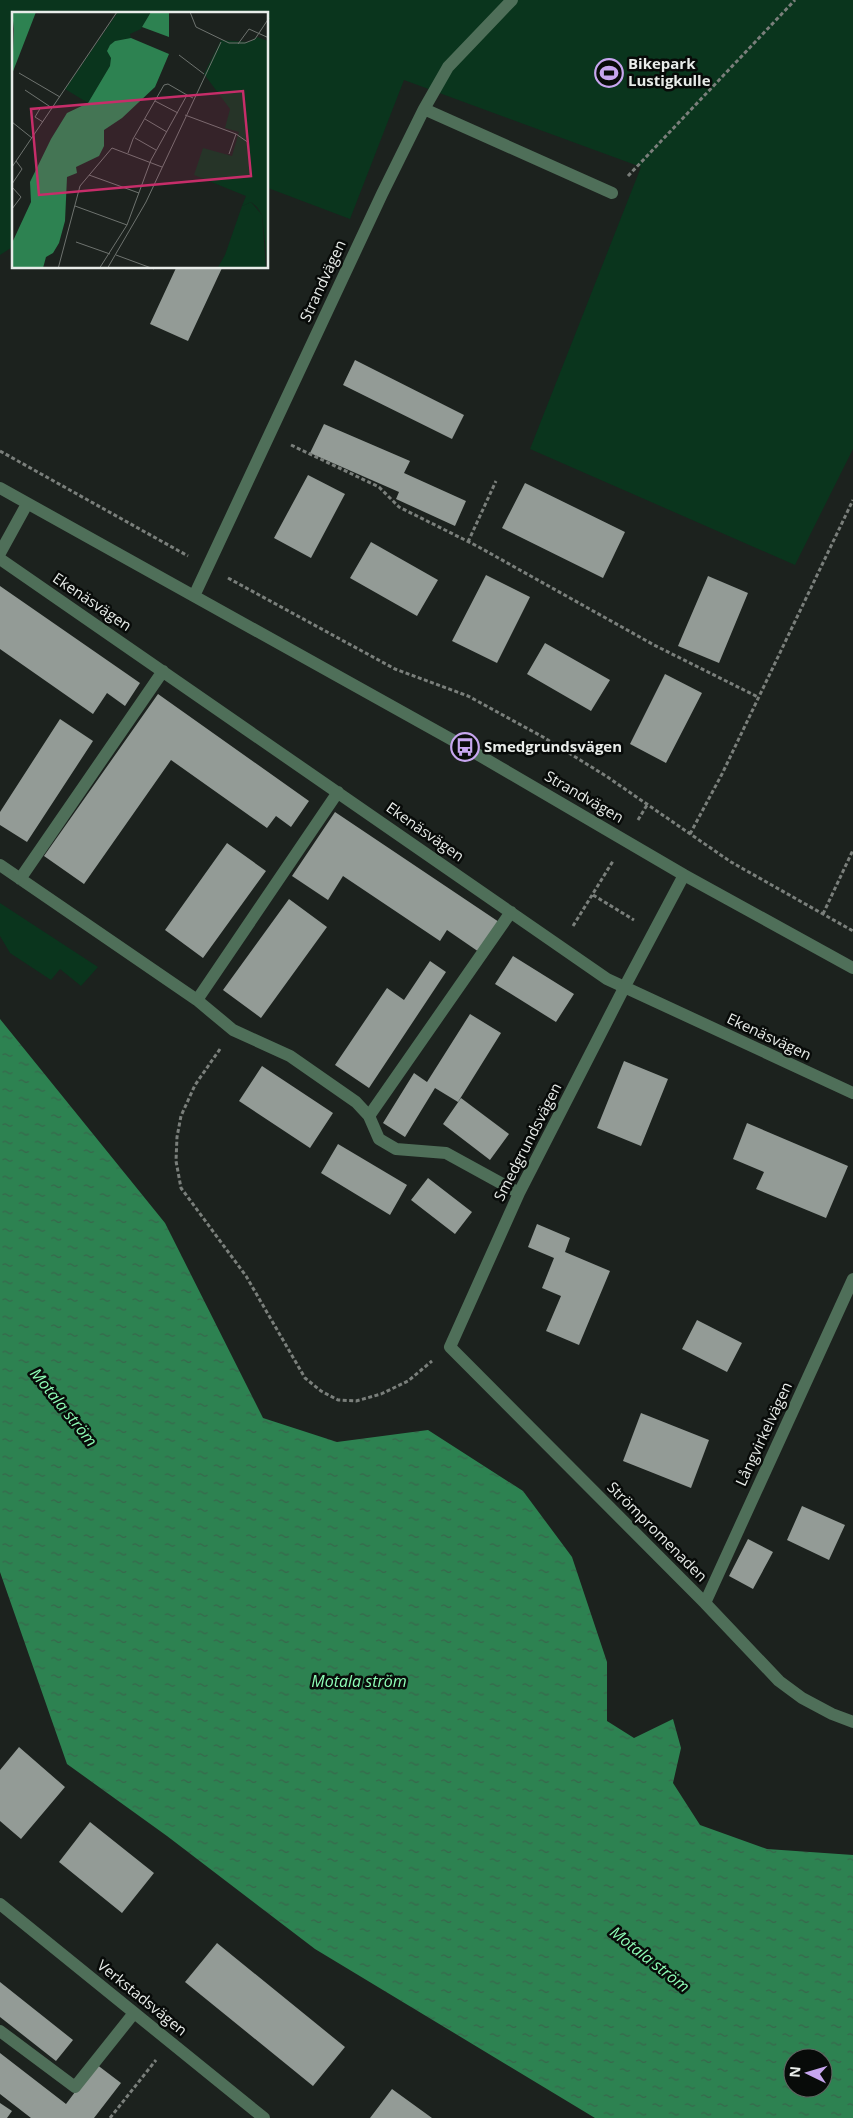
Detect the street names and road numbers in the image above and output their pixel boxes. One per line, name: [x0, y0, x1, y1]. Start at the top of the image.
street label: Strandvägen: [294, 236, 350, 325]
street label: Ekenäsvägen: [49, 567, 136, 635]
street label: Strandvägen: [541, 765, 628, 827]
street label: Ekenäsvägen: [383, 797, 469, 865]
street label: Ekenäsvägen: [724, 1008, 815, 1064]
street label: Smedgrundsvägen: [489, 1079, 566, 1204]
street label: Långvirkelvägen: [730, 1378, 796, 1489]
street label: Strömpromenaden: [603, 1477, 712, 1586]
street label: Verkstadsvägen: [94, 1955, 192, 2040]

